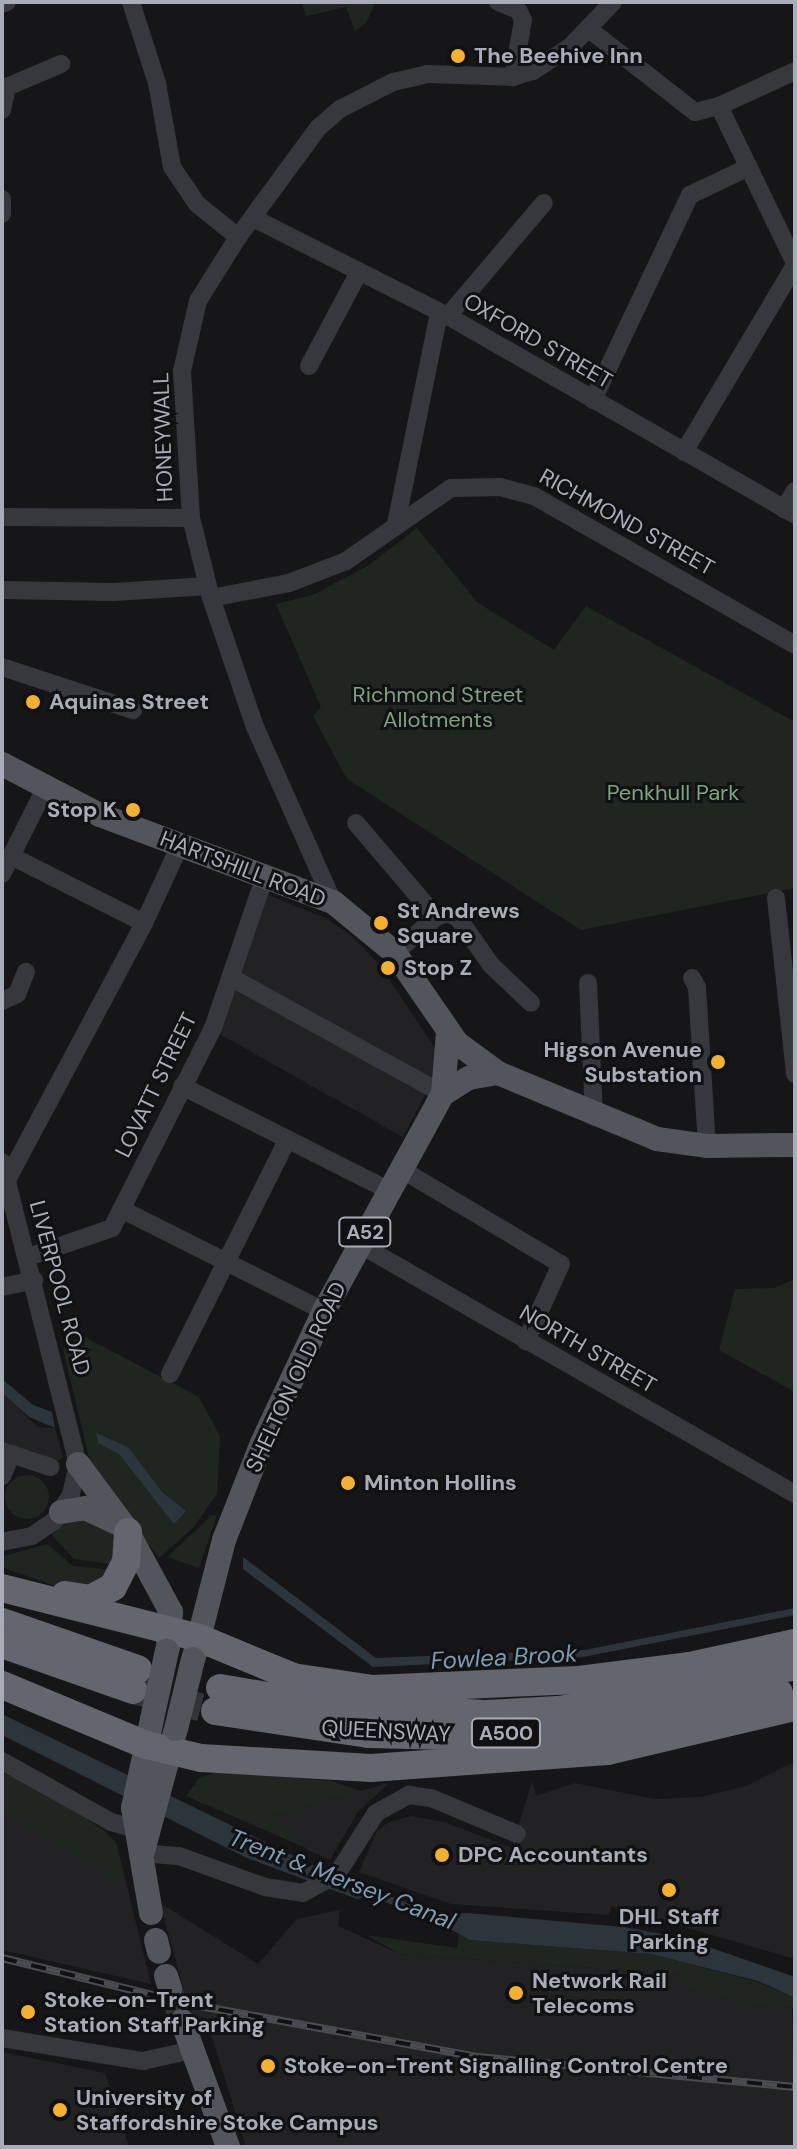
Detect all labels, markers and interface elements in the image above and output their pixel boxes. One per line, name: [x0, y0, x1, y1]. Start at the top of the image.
place label: The Beehive Inn: [474, 43, 643, 69]
marker: The Beehive Inn: [449, 47, 467, 65]
street label: OXFORD STREET: [459, 288, 617, 394]
street label: HONEYWALL: [148, 372, 178, 502]
street label: RICHMOND STREET: [535, 463, 719, 581]
park label: Richmond Street Allotments: [353, 681, 523, 732]
place label: Aquinas Street: [49, 689, 209, 715]
marker: Aquinas Street: [24, 693, 42, 711]
park label: Penkhull Park: [607, 780, 739, 806]
place label: Stop K: [47, 797, 117, 823]
marker: Stop K: [124, 801, 142, 819]
street label: HARTSHILL ROAD: [156, 825, 330, 913]
place label: St Andrews Square: [397, 897, 520, 948]
marker: St Andrews Square: [372, 914, 390, 932]
place label: Stop Z: [404, 955, 472, 981]
marker: Stop Z: [379, 959, 397, 977]
street label: LOVATT STREET: [110, 1008, 202, 1162]
place label: Higson Avenue Substation: [543, 1036, 702, 1088]
marker: Higson Avenue Substation: [709, 1053, 727, 1071]
street label: LIVERPOOL ROAD: [24, 1198, 96, 1378]
road number: A52: [337, 1216, 393, 1248]
street label: SHELTON OLD ROAD: [240, 1277, 352, 1477]
street label: NORTH STREET: [515, 1299, 661, 1399]
place label: Minton Hollins: [364, 1470, 517, 1496]
marker: Minton Hollins: [339, 1474, 357, 1492]
water label: Fowlea Brook: [430, 1639, 578, 1675]
street label: QUEENSWAY: [321, 1714, 451, 1748]
road number: A500: [470, 1717, 542, 1749]
water label: Trent & Mersey Canal: [225, 1823, 459, 1935]
place label: DPC Accountants: [458, 1842, 648, 1868]
marker: DPC Accountants: [433, 1846, 451, 1864]
marker: DHL Staff Parking: [660, 1881, 678, 1899]
place label: DHL Staff Parking: [619, 1903, 719, 1954]
place label: Network Rail Telecoms: [532, 1967, 667, 2018]
marker: Network Rail Telecoms: [507, 1984, 525, 2002]
place label: Stoke-on-Trent Station Staff Parking: [44, 1986, 265, 2038]
marker: Stoke-on-Trent Station Staff Parking: [19, 2003, 37, 2021]
place label: Stoke-on-Trent Signalling Control Centre: [284, 2053, 728, 2079]
marker: Stoke-on-Trent Signalling Control Centre: [259, 2057, 277, 2075]
place label: University of Staffordshire Stoke Campus: [76, 2084, 378, 2136]
marker: University of Staffordshire Stoke Campus: [51, 2101, 69, 2119]

